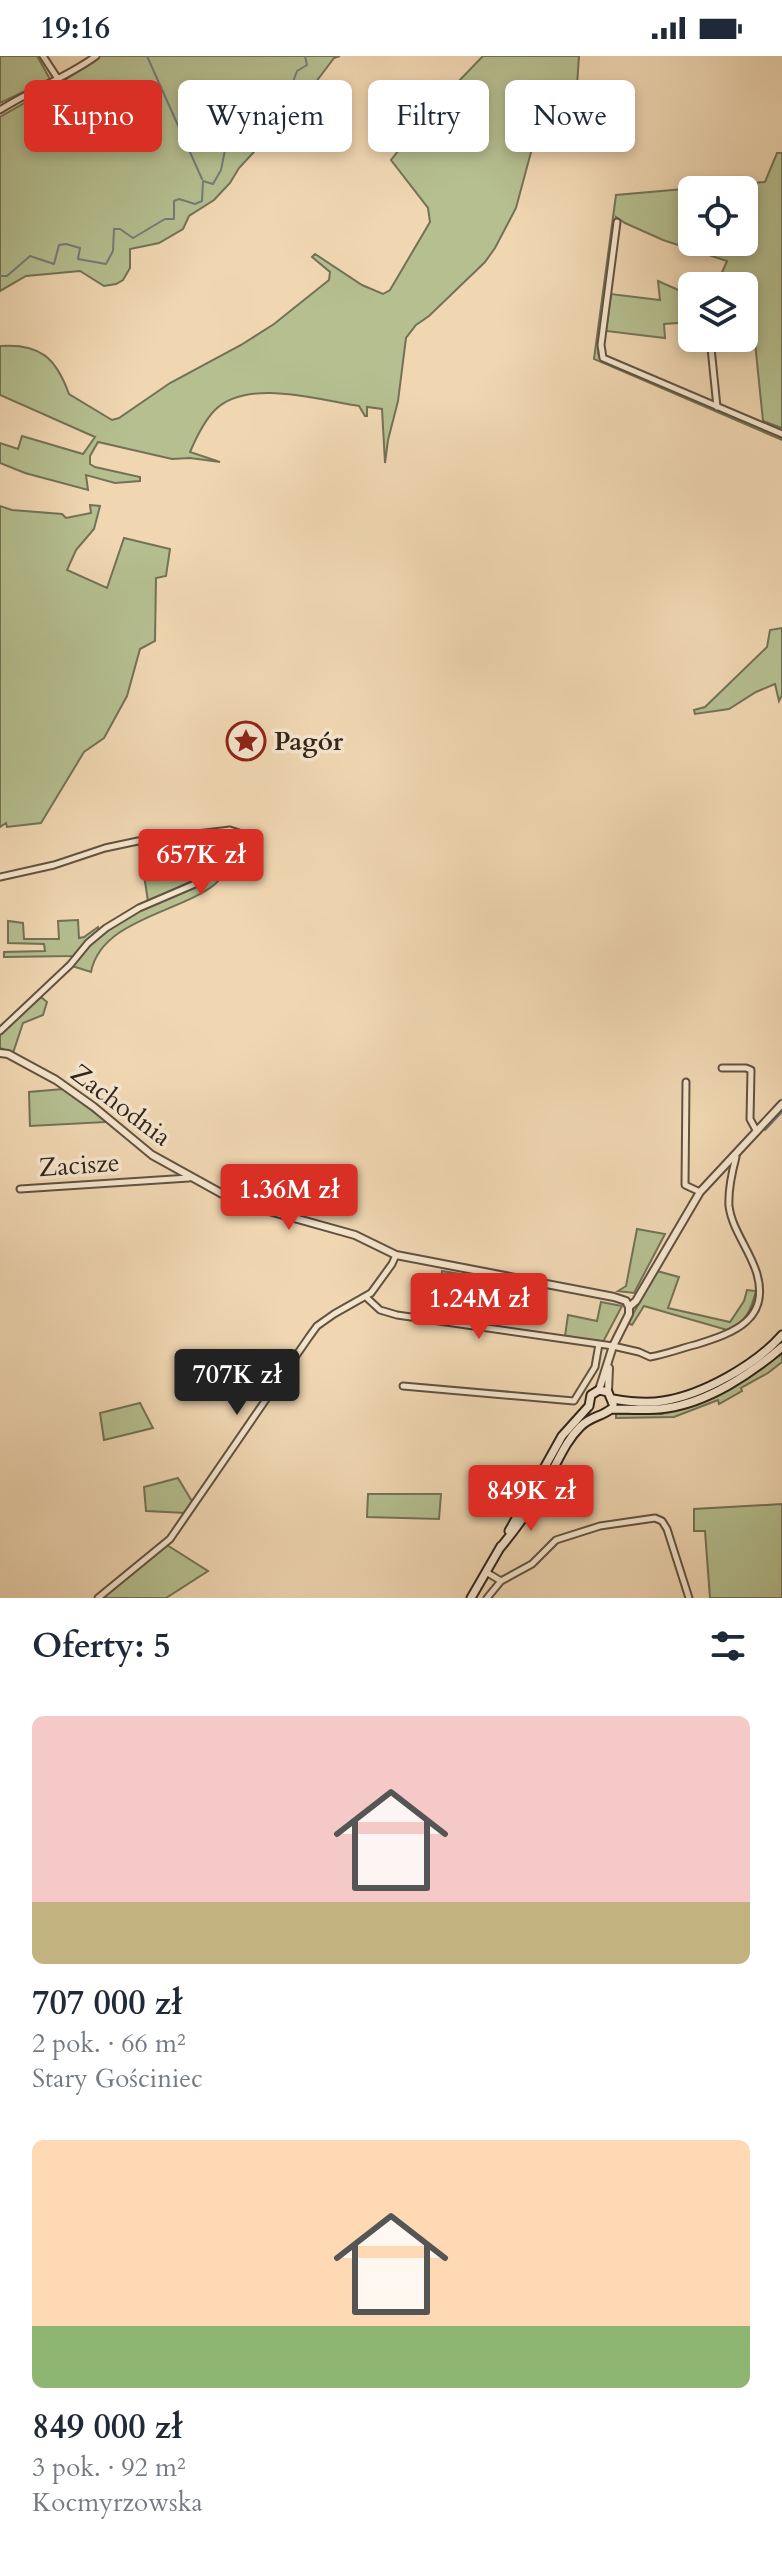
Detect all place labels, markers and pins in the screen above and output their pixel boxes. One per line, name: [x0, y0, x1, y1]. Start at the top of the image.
place icon: Pagór: [225, 720, 267, 762]
place label: Pagór: [274, 724, 344, 759]
pin: 657K zł: [127, 829, 275, 897]
pin: 1.36M zł: [206, 1164, 372, 1232]
pin: 1.24M zł: [396, 1273, 562, 1341]
pin: 707K zł: [163, 1349, 311, 1417]
pin: 849K zł: [457, 1465, 605, 1533]

